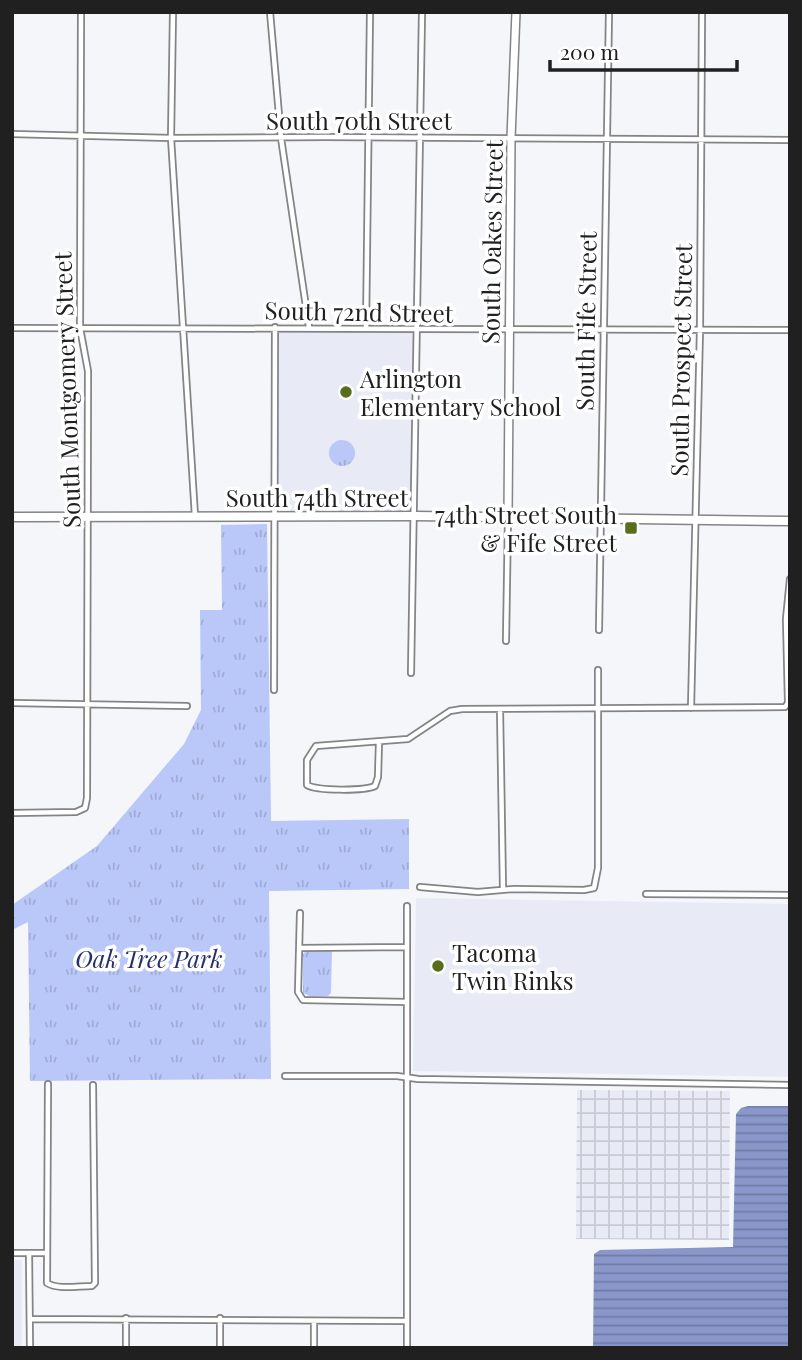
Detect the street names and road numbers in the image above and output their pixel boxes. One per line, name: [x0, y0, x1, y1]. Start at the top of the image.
street label: South 70th Street: [266, 104, 452, 136]
street label: South Oakes Street: [473, 139, 509, 344]
street label: South Fife Street: [567, 231, 603, 411]
street label: South Prospect Street: [662, 243, 698, 477]
street label: South Montgomery Street: [45, 251, 87, 529]
street label: South 72nd Street: [264, 293, 454, 329]
street label: South 74th Street: [226, 481, 409, 513]

